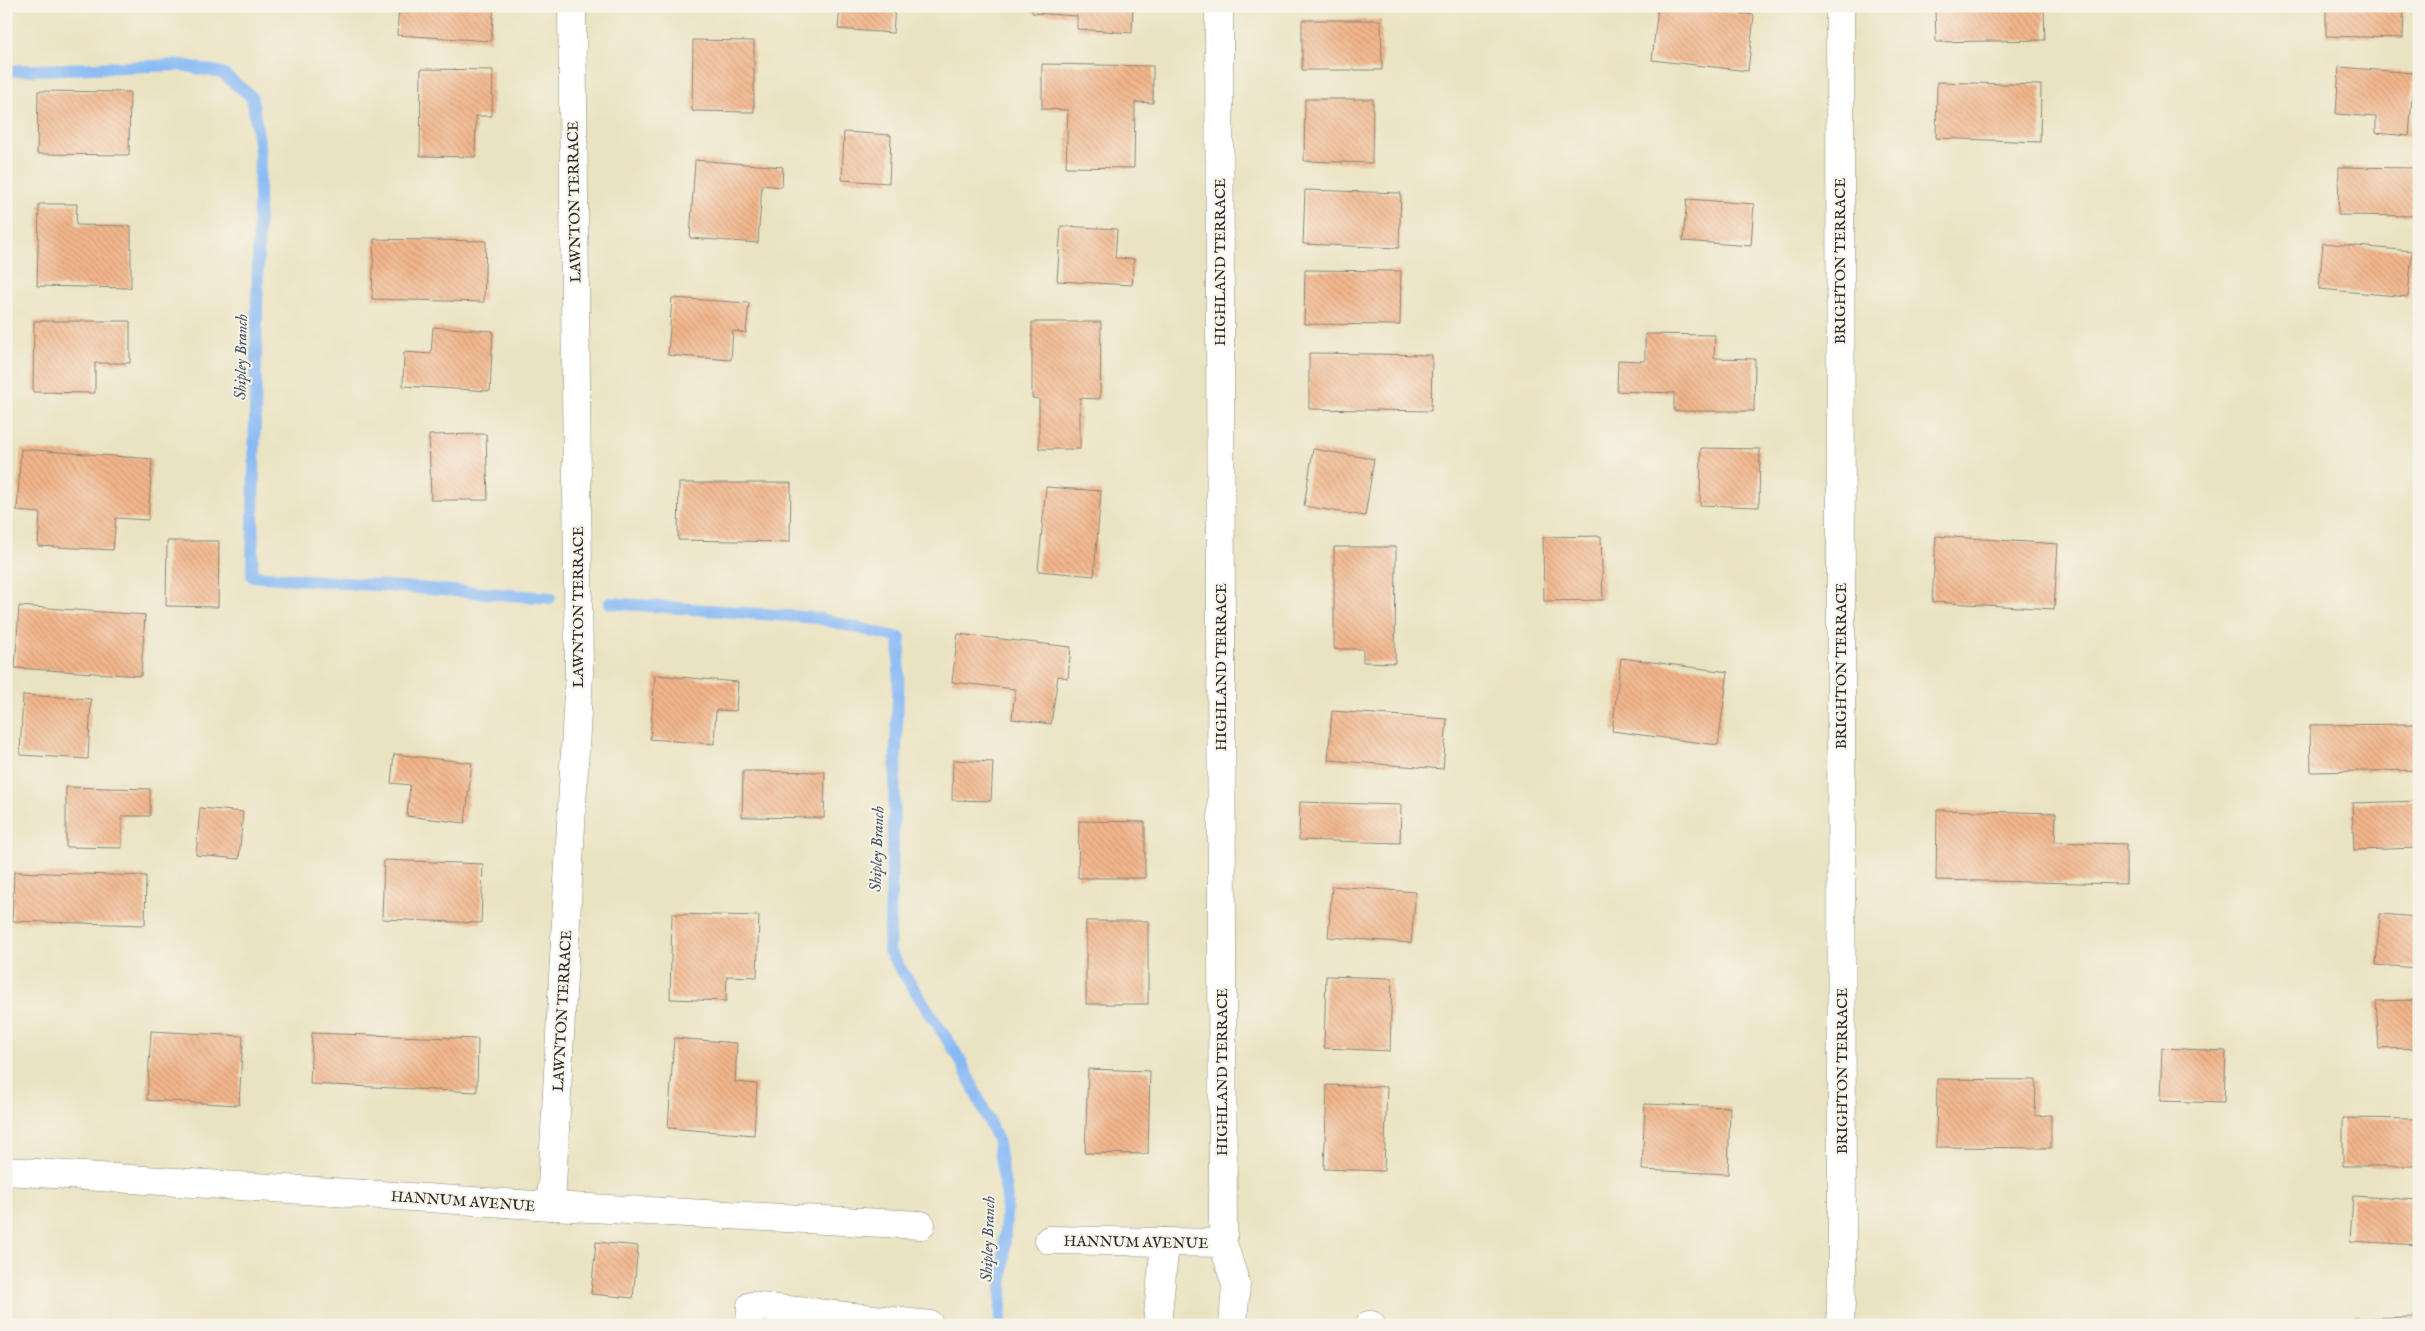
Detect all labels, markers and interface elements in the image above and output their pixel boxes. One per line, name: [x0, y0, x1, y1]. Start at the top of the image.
street label: LAWNTON TERRACE: [564, 121, 585, 283]
street label: HIGHLAND TERRACE: [1211, 178, 1230, 346]
street label: BRIGHTON TERRACE: [1831, 178, 1850, 344]
water label: Shipley Branch: [231, 314, 253, 400]
street label: LAWNTON TERRACE: [569, 526, 588, 688]
street label: HIGHLAND TERRACE: [1212, 583, 1231, 751]
street label: BRIGHTON TERRACE: [1832, 583, 1851, 749]
water label: Shipley Branch: [867, 806, 889, 892]
street label: LAWNTON TERRACE: [549, 930, 576, 1092]
street label: HIGHLAND TERRACE: [1213, 988, 1232, 1156]
street label: BRIGHTON TERRACE: [1833, 988, 1852, 1154]
street label: HANNUM AVENUE: [390, 1187, 536, 1216]
water label: Shipley Branch: [978, 1196, 1000, 1282]
street label: HANNUM AVENUE: [1063, 1232, 1209, 1253]

